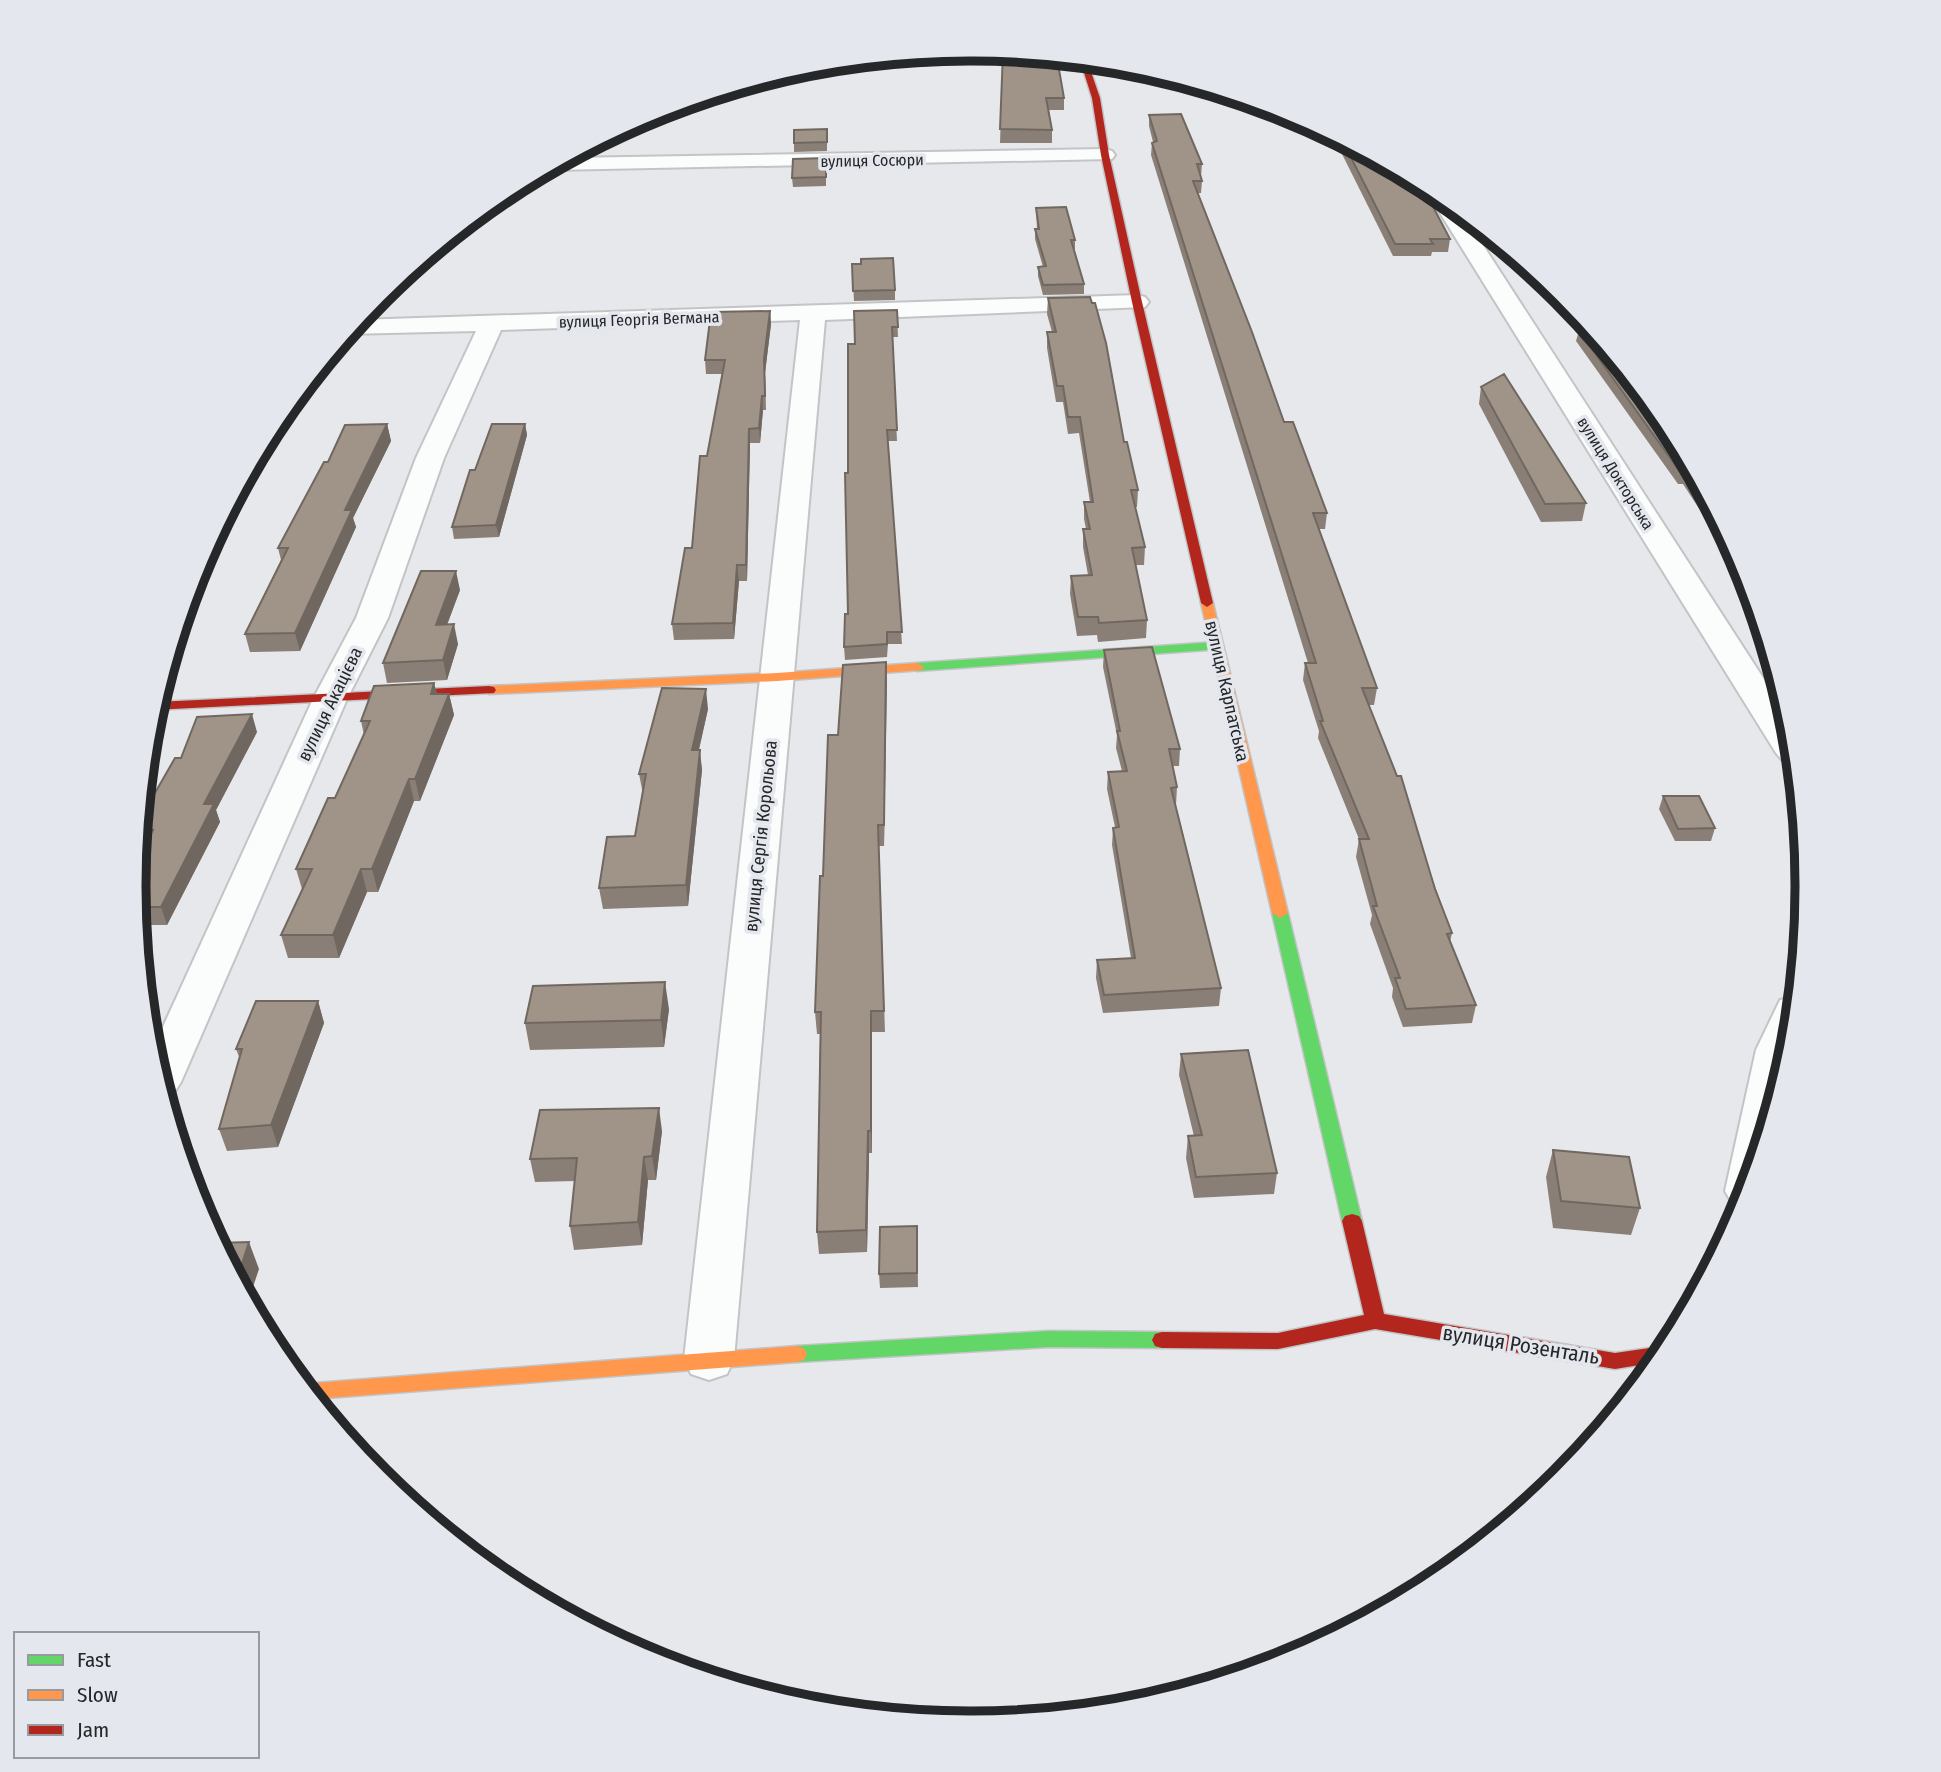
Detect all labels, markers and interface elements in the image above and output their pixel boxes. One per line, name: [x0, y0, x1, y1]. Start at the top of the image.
street label: вулиця Сосюри: [820, 150, 924, 171]
street label: вулиця Георгія Вегмана: [558, 307, 720, 332]
street label: вулиця Докторська: [1573, 414, 1658, 533]
street label: вулиця Карпатська: [1200, 618, 1254, 764]
street label: вулиця Акацієва: [293, 643, 367, 765]
street label: вулиця Сергія Корольова: [740, 739, 782, 933]
street label: вулиця Розенталь: [1441, 1320, 1601, 1370]
legend: [14, 1632, 259, 1758]
text: Fast: [77, 1647, 111, 1673]
text: Slow: [77, 1682, 118, 1708]
text: Jam: [77, 1717, 109, 1743]

